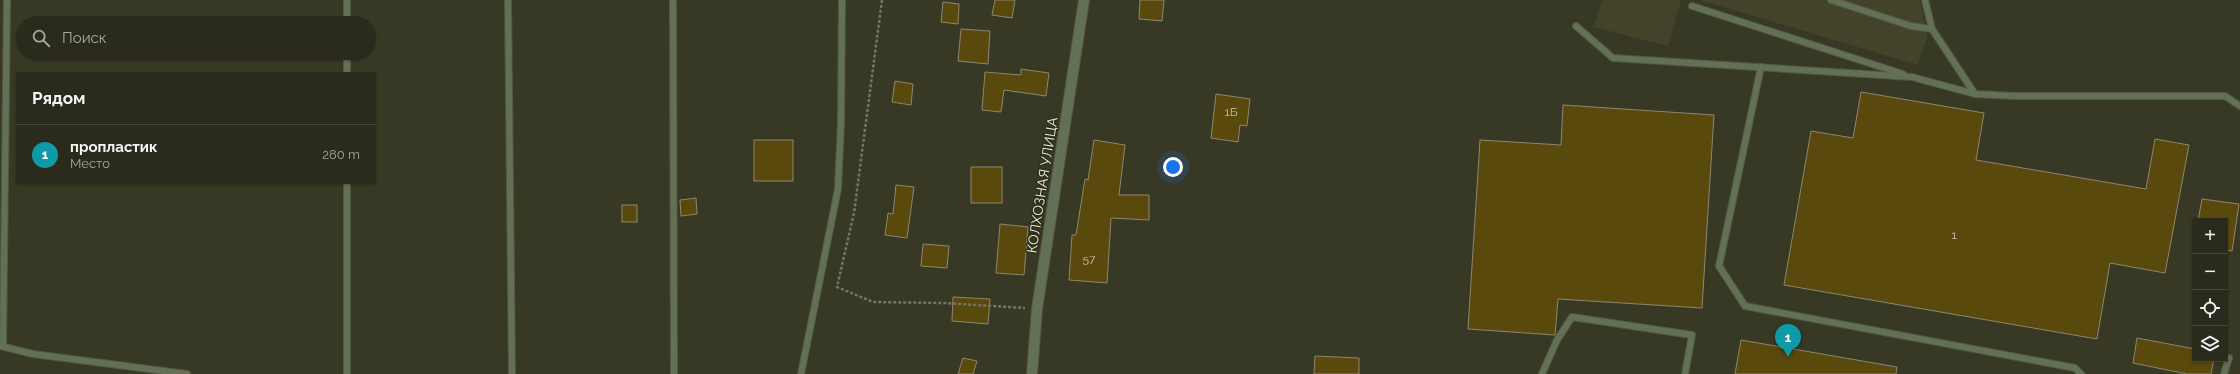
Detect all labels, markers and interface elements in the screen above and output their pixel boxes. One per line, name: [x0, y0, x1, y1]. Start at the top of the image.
search box: [16, 16, 376, 60]
icon: search: [30, 27, 52, 49]
text: Поиск: [62, 29, 107, 47]
text: Рядом: [32, 88, 85, 108]
house number: 1Б: [1225, 105, 1238, 119]
street label: КОЛХОЗНАЯ УЛИЦА: [1023, 115, 1061, 254]
text: пропластик: [70, 138, 158, 156]
text: 1: [42, 147, 48, 162]
text: 280 m: [322, 147, 360, 162]
text: Место: [70, 156, 110, 171]
your location: [1163, 157, 1183, 177]
map controls: [2192, 218, 2228, 362]
button: +: [2192, 218, 2228, 254]
house number: 1: [1951, 228, 1957, 242]
house number: 57: [1083, 252, 1096, 266]
button: −: [2192, 254, 2228, 290]
button: locate: [2192, 290, 2228, 326]
pin: 1: [1775, 324, 1801, 357]
button: layers: [2192, 326, 2228, 362]

